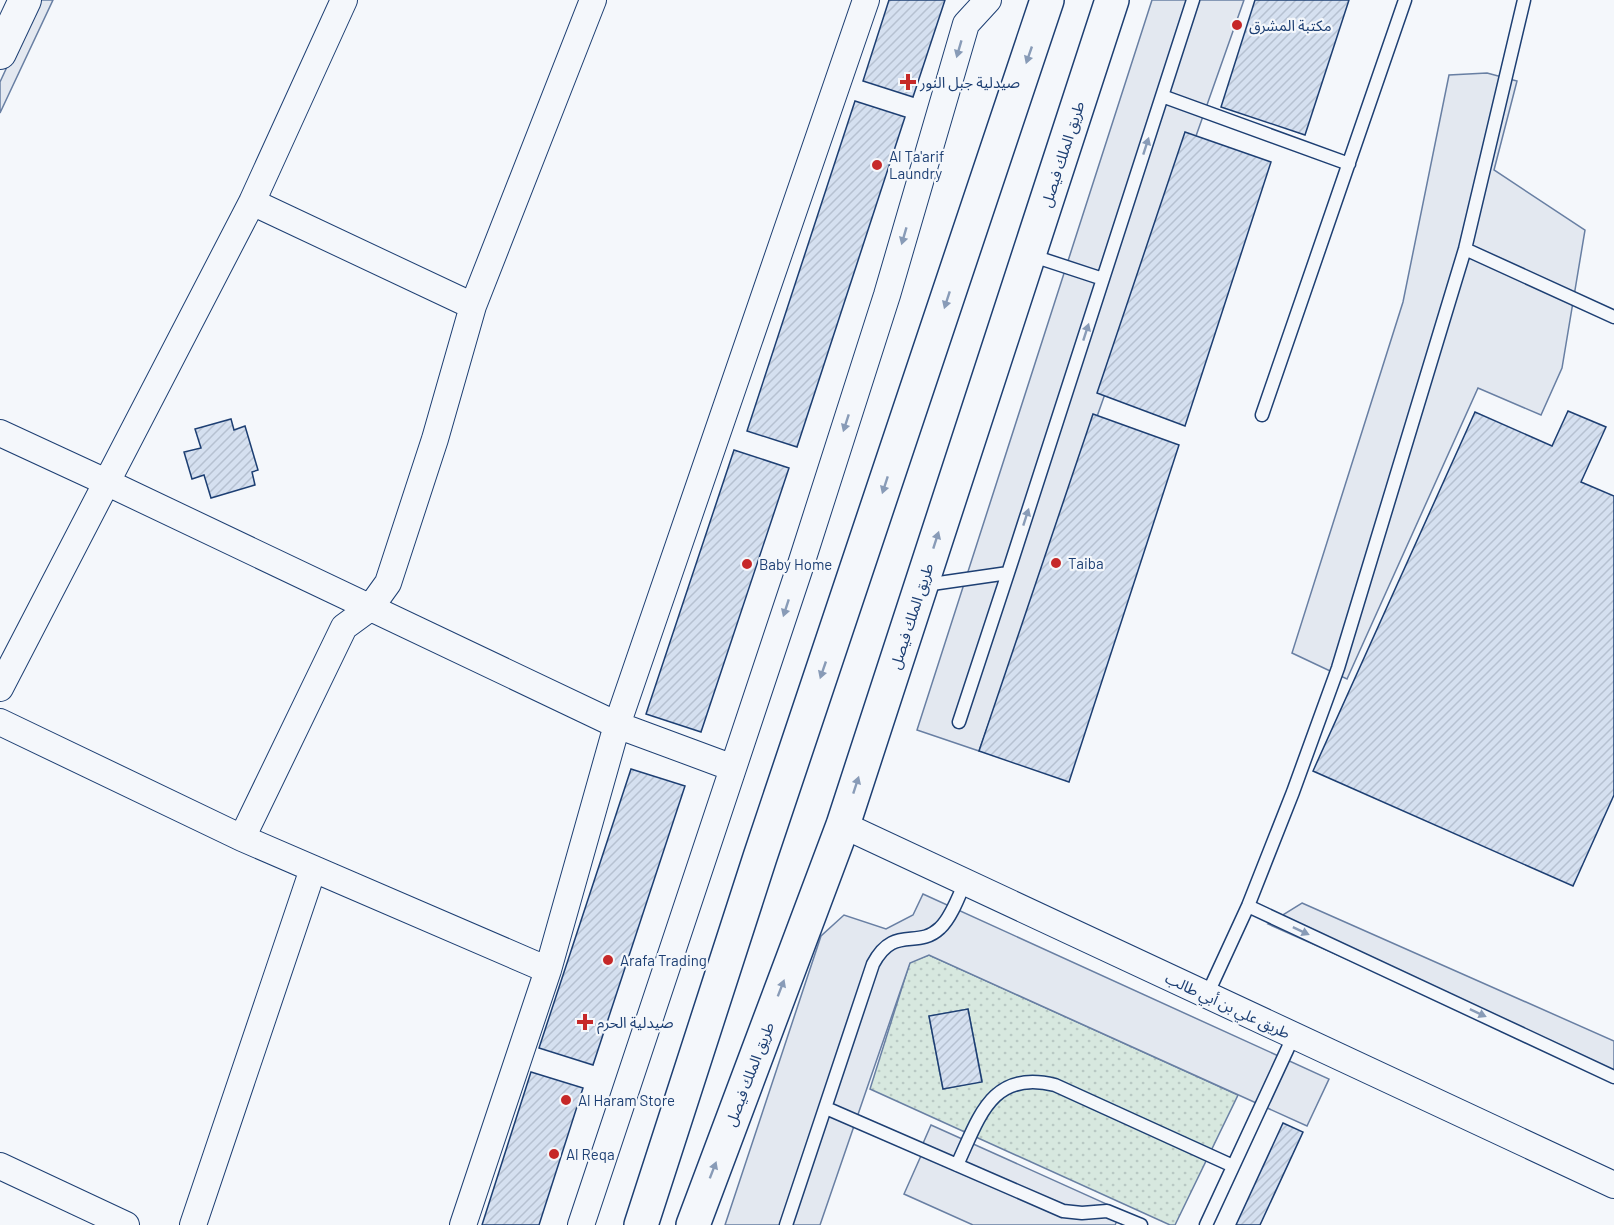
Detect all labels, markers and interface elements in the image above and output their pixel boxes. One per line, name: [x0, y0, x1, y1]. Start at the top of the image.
place label: مكتبة المشرق: [1249, 16, 1332, 35]
marker: مكتبة المشرق: [1230, 18, 1244, 32]
one-way arrow: [954, 41, 963, 59]
one-way arrow: [1023, 47, 1033, 65]
place label: صيدلية جبل النور: [919, 73, 1020, 92]
marker: صيدلية جبل النور: [901, 75, 915, 89]
street label: طريق الملك فيصل: [1036, 99, 1089, 210]
one-way arrow: [1142, 137, 1151, 155]
place label: Al Ta'arif Laundry: [889, 147, 944, 182]
marker: Al Ta'arif Laundry: [870, 158, 884, 172]
one-way arrow: [899, 227, 908, 245]
one-way arrow: [941, 291, 951, 309]
one-way arrow: [1082, 323, 1091, 341]
one-way arrow: [841, 414, 850, 432]
one-way arrow: [880, 476, 889, 494]
one-way arrow: [1022, 508, 1031, 526]
one-way arrow: [932, 531, 941, 549]
place label: Taiba: [1068, 554, 1104, 572]
place label: Baby Home: [759, 555, 832, 573]
marker: Taiba: [1049, 556, 1063, 570]
marker: Baby Home: [740, 557, 754, 571]
street label: طريق الملك فيصل: [885, 561, 938, 672]
one-way arrow: [781, 599, 790, 617]
one-way arrow: [818, 661, 828, 679]
one-way arrow: [852, 776, 861, 794]
one-way arrow: [1293, 927, 1310, 936]
place label: Arafa Trading: [620, 951, 707, 969]
marker: Arafa Trading: [601, 953, 615, 967]
street label: طريق علي بن أبي طالب: [1161, 968, 1293, 1045]
one-way arrow: [777, 978, 787, 996]
one-way arrow: [1469, 1009, 1486, 1018]
place label: صيدلية الحرم: [597, 1013, 674, 1034]
marker: صيدلية الحرم: [578, 1015, 592, 1029]
street label: طريق الملك فيصل: [721, 1019, 779, 1129]
place label: Al Haram Store: [578, 1091, 675, 1109]
marker: Al Haram Store: [559, 1093, 573, 1107]
place label: Al Reqa: [566, 1145, 615, 1163]
marker: Al Reqa: [547, 1147, 561, 1161]
one-way arrow: [708, 1161, 718, 1179]

